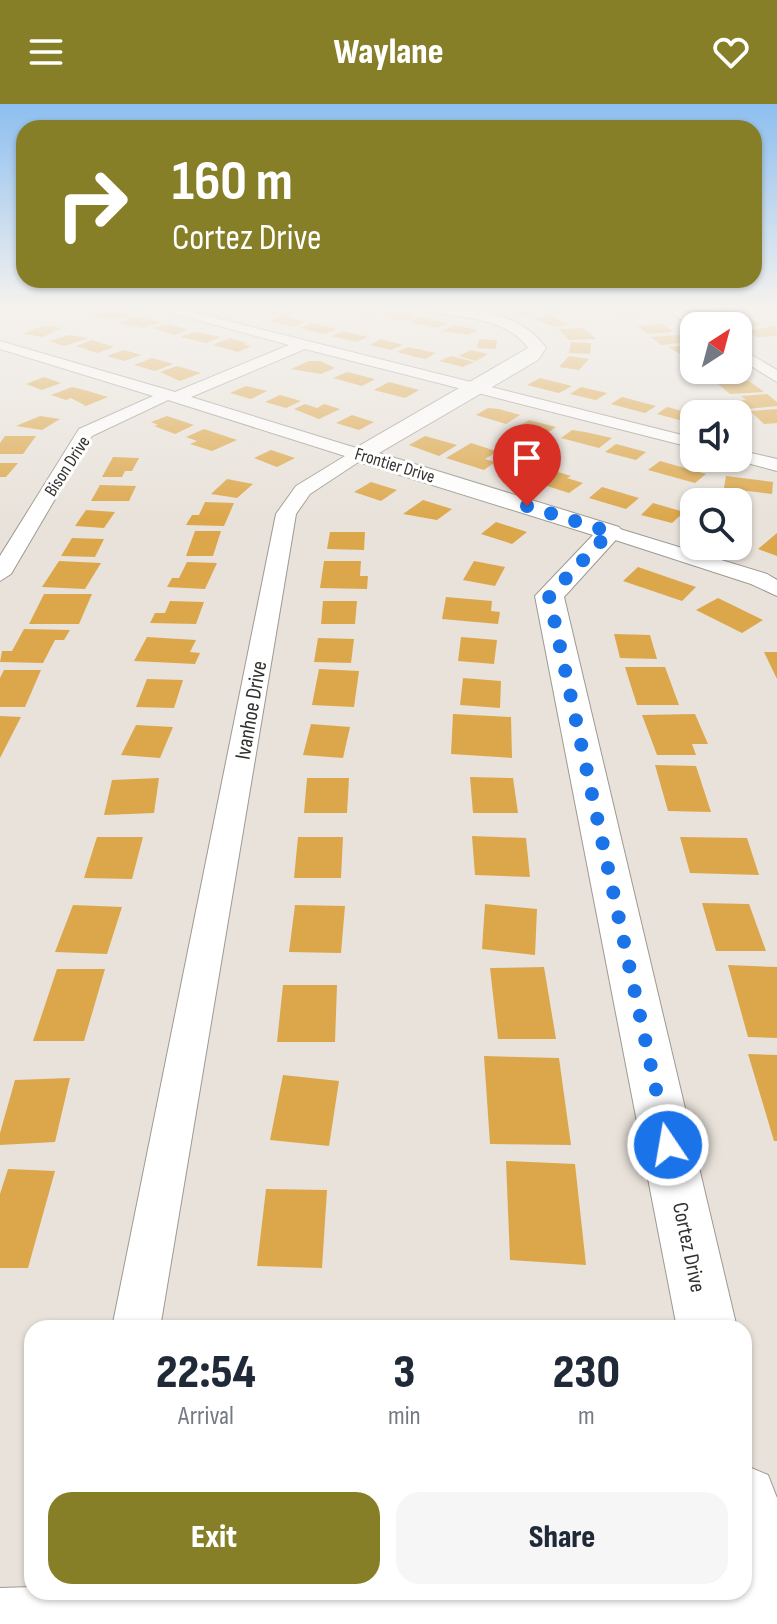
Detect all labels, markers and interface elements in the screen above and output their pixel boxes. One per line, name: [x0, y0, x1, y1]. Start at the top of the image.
icon: menu: [24, 30, 68, 74]
icon: heart: [709, 30, 753, 74]
text: Waylane: [334, 31, 443, 74]
text: 160 m: [172, 149, 293, 216]
icon: right: [40, 152, 144, 256]
text: Cortez Drive: [172, 217, 322, 260]
north arrow: [680, 312, 752, 384]
map controls: [680, 312, 752, 560]
button: sound: [680, 400, 752, 472]
pin: [493, 424, 561, 506]
street label: Bison Drive: [40, 432, 95, 500]
icon: arrive: [505, 436, 549, 480]
street label: Frontier Drive: [352, 443, 437, 488]
button: search: [680, 488, 752, 560]
street label: Ivanhoe Drive: [230, 659, 273, 762]
position arrow: [626, 1103, 710, 1187]
street label: Cortez Drive: [666, 1200, 711, 1295]
text: 22:54: [156, 1344, 256, 1401]
text: 3: [393, 1344, 415, 1401]
text: 230: [553, 1344, 620, 1401]
text: Arrival: [178, 1401, 234, 1432]
text: min: [388, 1401, 421, 1432]
text: m: [578, 1401, 595, 1432]
button: Exit: [48, 1492, 380, 1584]
button: Share: [396, 1492, 728, 1584]

